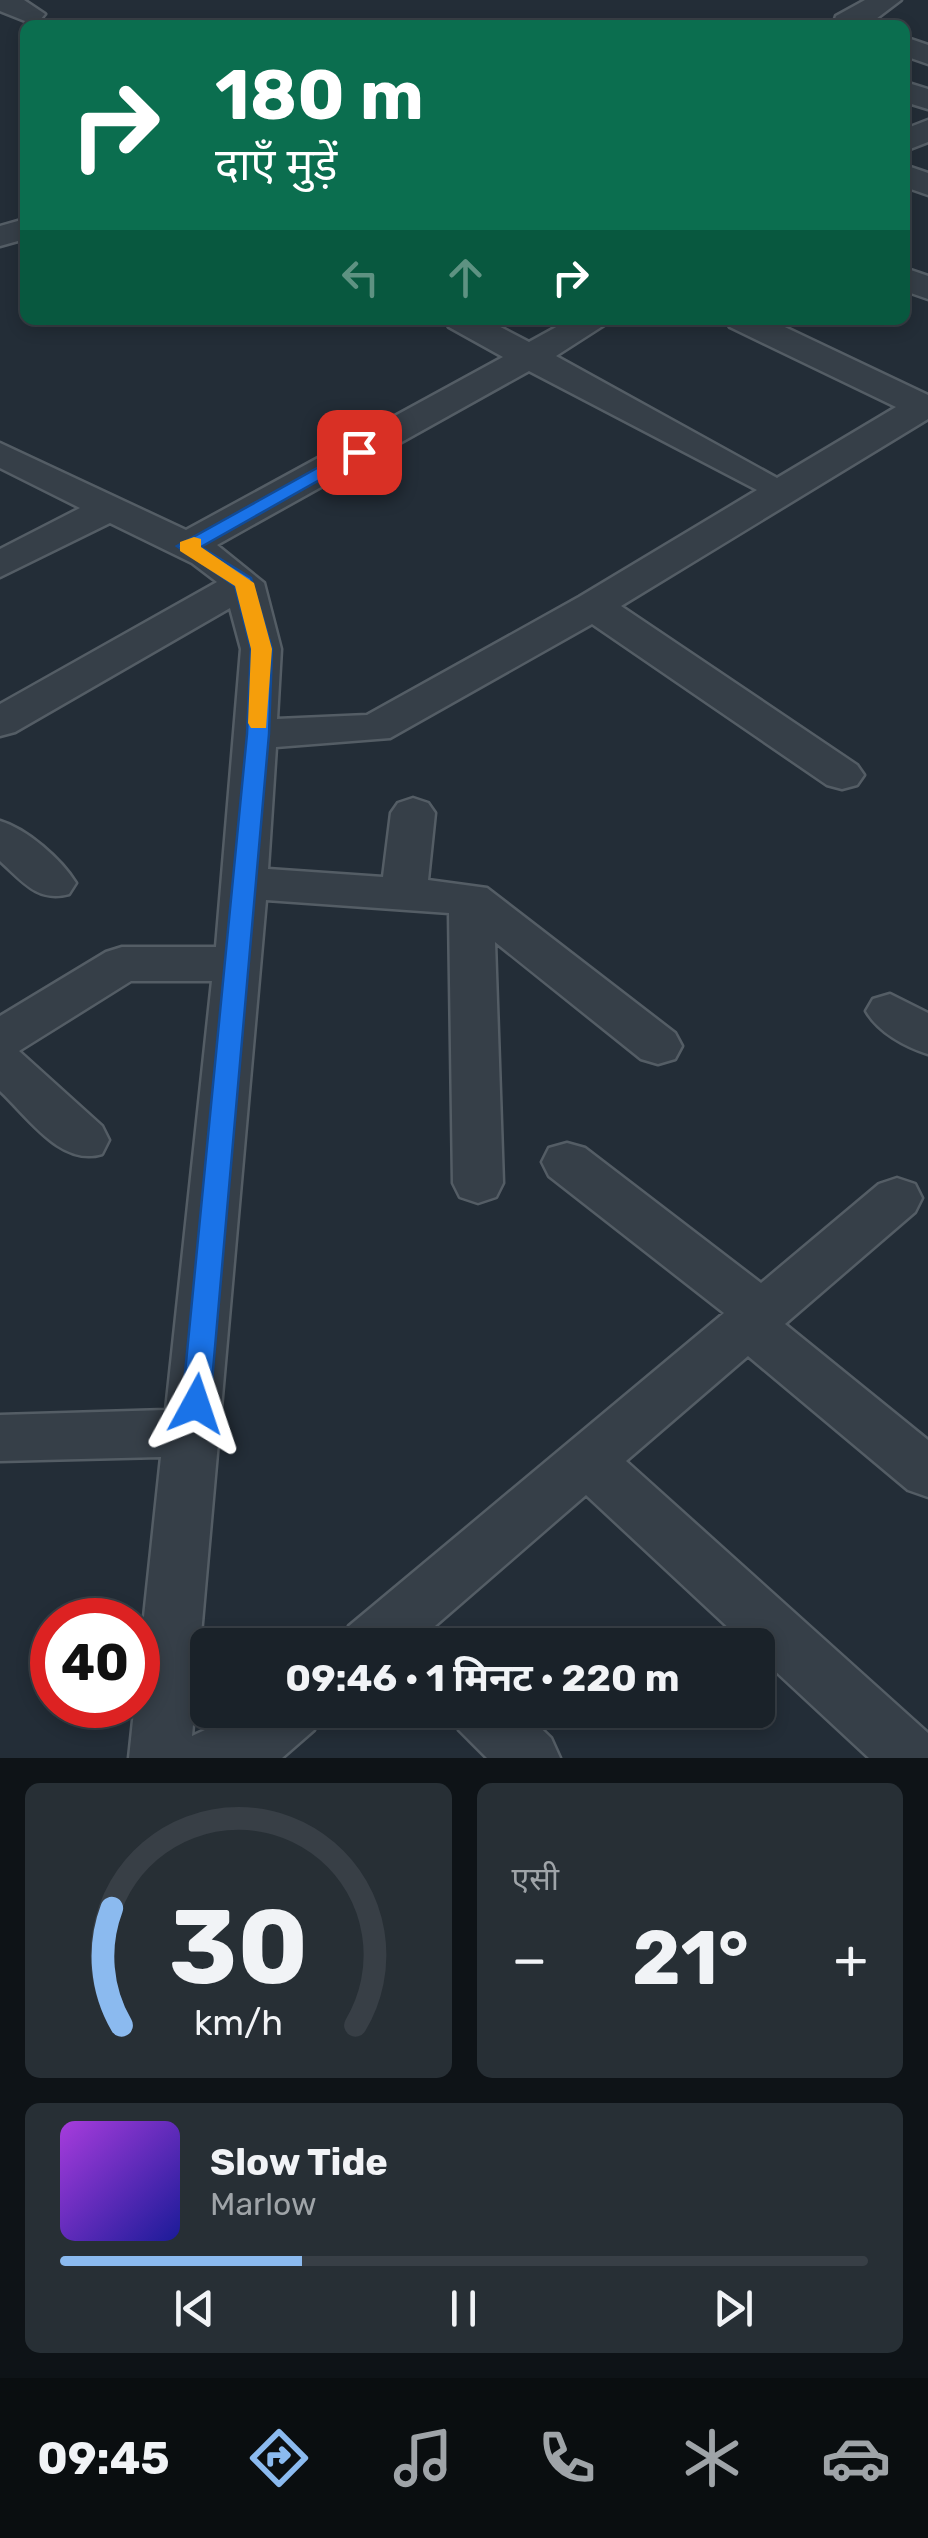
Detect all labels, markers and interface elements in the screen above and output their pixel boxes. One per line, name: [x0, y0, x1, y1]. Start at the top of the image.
text: 180 m: [215, 54, 424, 137]
icon: right: [50, 60, 180, 190]
text: दाएँ मुड़ें: [215, 138, 337, 191]
icon: left: [333, 250, 388, 305]
icon: ahead: [438, 250, 493, 305]
icon: right: [543, 250, 598, 305]
pin: [317, 410, 402, 495]
icon: arrive: [332, 425, 387, 480]
position arrow: [144, 1352, 248, 1456]
speed limit sign: 40: [30, 1598, 160, 1728]
text: 09:46 · 1 मिनट · 220 m: [285, 1655, 680, 1701]
text: एसी: [512, 1860, 559, 1898]
text: 30: [169, 1886, 308, 2009]
text: 21°: [632, 1914, 749, 2003]
text: −: [512, 1927, 547, 1992]
text: +: [834, 1927, 868, 1992]
text: km/h: [194, 2002, 283, 2044]
text: Slow Tide: [210, 2139, 388, 2185]
text: Marlow: [210, 2185, 317, 2223]
icon: previous: [167, 2281, 222, 2336]
icon: pause: [436, 2281, 491, 2336]
icon: next: [706, 2281, 761, 2336]
icon: directions: [244, 2423, 314, 2493]
icon: music: [388, 2423, 458, 2493]
icon: phone: [532, 2423, 602, 2493]
icon: climate: [677, 2423, 747, 2493]
icon: car: [821, 2423, 891, 2493]
text: 09:45: [37, 2432, 170, 2485]

